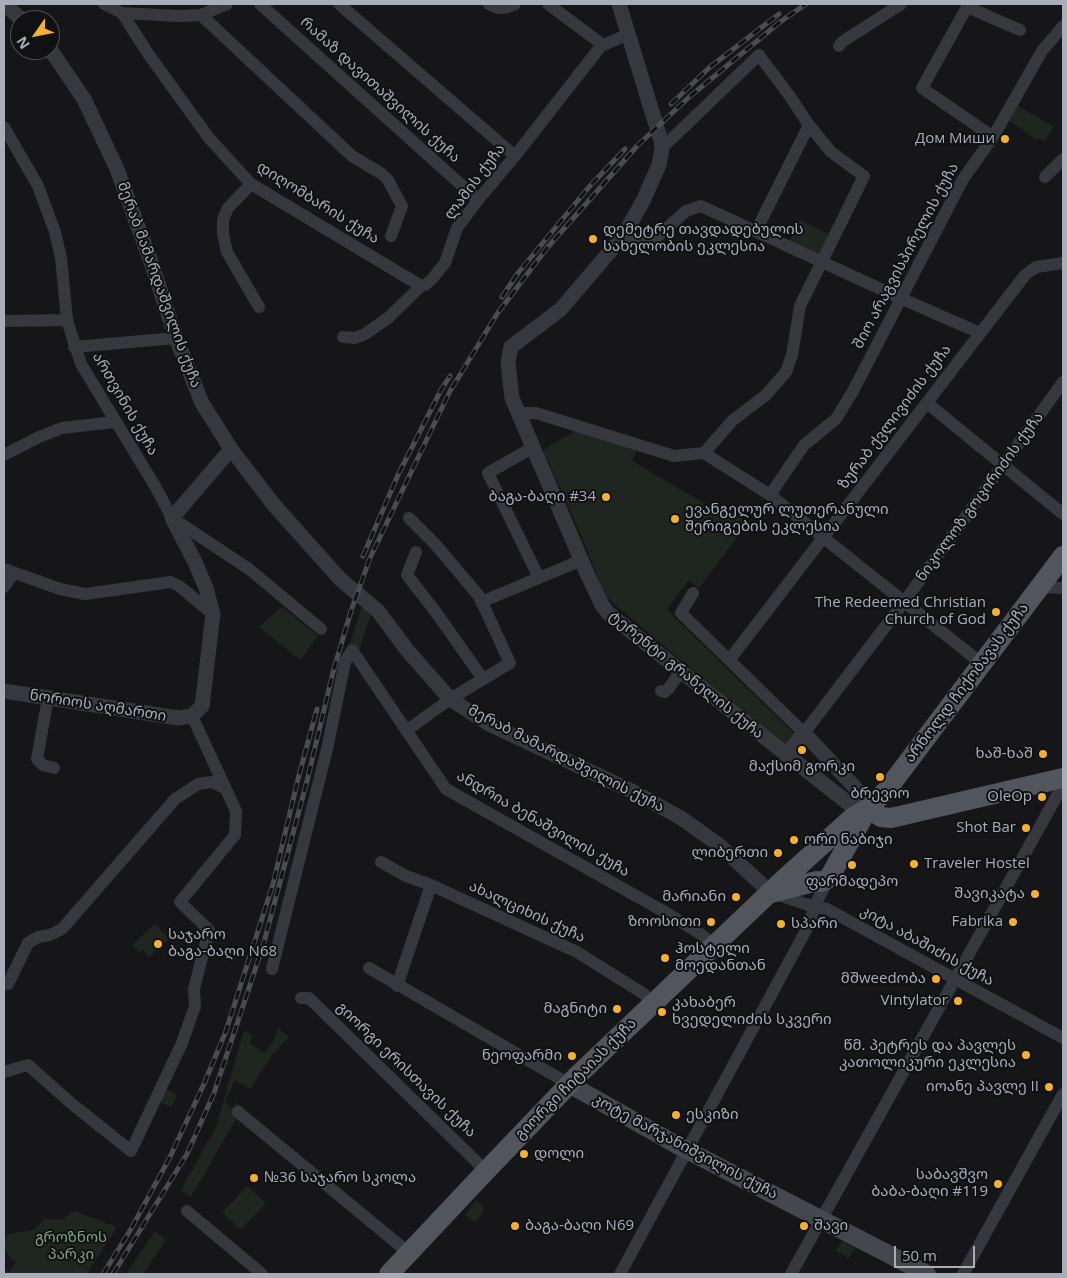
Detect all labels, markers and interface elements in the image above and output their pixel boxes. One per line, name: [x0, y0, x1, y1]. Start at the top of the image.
north arrow: [10, 10, 60, 60]
street label: რამაზ დავითაშვილის ქუჩა: [296, 13, 464, 167]
text: N: [12, 33, 34, 53]
place label: Дом Миши: [915, 130, 995, 148]
marker: Дом Миши: [999, 133, 1011, 145]
street label: ლამის ქუჩა: [441, 141, 509, 223]
street label: დიღომბარის ქუჩა: [253, 158, 383, 248]
street label: შიო არაგვისპირელის ქუჩა: [849, 160, 963, 352]
street label: მერაბ მამარდაშვილის ქუჩა: [113, 180, 205, 390]
place label: დემეტრე თავდადებულის სახელობის ეკლესია: [603, 221, 804, 256]
marker: დემეტრე თავდადებულის სახელობის ეკლესია: [587, 233, 599, 245]
street label: ზურაბ ქვლივიძის ქუჩა: [835, 341, 955, 493]
street label: ართვინის ქუჩა: [88, 349, 162, 459]
street label: ნიკოლოზ გოცირიძის ქუჩა: [912, 409, 1048, 585]
place label: ბაგა-ბაღი #34: [489, 488, 596, 506]
marker: ბაგა-ბაღი #34: [600, 491, 612, 503]
place label: ევანგელურ ლუთერანული შერიგების ეკლესია: [685, 501, 889, 536]
marker: ევანგელურ ლუთერანული შერიგების ეკლესია: [669, 513, 681, 525]
place label: The Redeemed Christian Church of God: [815, 594, 986, 629]
street label: არნოლდ ჩიქობავას ქუჩა: [901, 600, 1033, 766]
marker: The Redeemed Christian Church of God: [990, 606, 1002, 618]
street label: ტერენტი გრანელის ქუჩა: [605, 607, 767, 743]
street label: ნორიოს აღმართი: [28, 686, 168, 726]
street label: მერაბ მამარდაშვილის ქუჩა: [465, 702, 667, 816]
marker: მაქსიმ გორკი: [796, 744, 808, 756]
place label: ხაშ-ხაშ: [975, 745, 1033, 763]
marker: ხაშ-ხაშ: [1037, 748, 1049, 760]
place label: მაქსიმ გორკი: [749, 758, 855, 776]
street label: ანდრია ბენაშვილის ქუჩა: [453, 767, 633, 881]
marker: ბრევიო: [874, 771, 886, 783]
place label: ბრევიო: [850, 785, 910, 803]
place label: OleOp: [987, 788, 1032, 806]
marker: OleOp: [1036, 791, 1048, 803]
place label: Shot Bar: [956, 819, 1016, 837]
marker: Shot Bar: [1020, 822, 1032, 834]
place label: ორი ნაბიჯი: [804, 831, 893, 849]
marker: ორი ნაბიჯი: [788, 834, 800, 846]
place label: ლიბერთი: [691, 844, 768, 862]
marker: ლიბერთი: [772, 847, 784, 859]
place label: Traveler Hostel: [924, 855, 1030, 873]
marker: Traveler Hostel: [908, 858, 920, 870]
marker: ფარმადეპო: [846, 859, 858, 871]
place label: ფარმადეპო: [806, 873, 898, 891]
street label: ახალციხის ქუჩა: [466, 877, 588, 947]
place label: შავიკატა: [954, 885, 1025, 903]
place label: მარიანი: [662, 888, 726, 906]
marker: შავიკატა: [1029, 888, 1041, 900]
marker: მარიანი: [730, 891, 742, 903]
street label: კიტა აბაშიძის ქუჩა: [857, 902, 997, 990]
place label: ზოოსითი: [628, 913, 701, 931]
place label: Fabrika: [952, 913, 1003, 931]
place label: სპარი: [791, 915, 838, 933]
marker: ზოოსითი: [705, 916, 717, 928]
marker: Fabrika: [1007, 916, 1019, 928]
marker: სპარი: [775, 918, 787, 930]
place label: საჯარო ბაგა-ბაღი N68: [168, 926, 277, 961]
marker: საჯარო ბაგა-ბაღი N68: [152, 938, 164, 950]
place label: ჰოსტელი მოედანთან: [675, 940, 766, 975]
marker: ჰოსტელი მოედანთან: [659, 952, 671, 964]
place label: მშweedობა: [841, 970, 926, 988]
marker: მშweedობა: [930, 973, 942, 985]
place label: Vintylator: [881, 992, 948, 1010]
place label: კახაბერ ხვედელიძის სკვერი: [672, 994, 832, 1029]
marker: Vintylator: [952, 995, 964, 1007]
street label: გიორგი ერისთავის ქუჩა: [332, 999, 480, 1141]
place label: მაგნიტი: [544, 1000, 607, 1018]
marker: მაგნიტი: [611, 1003, 623, 1015]
marker: კახაბერ ხვედელიძის სკვერი: [656, 1006, 668, 1018]
street label: გიორგი ჩიტაიას ქუჩა: [511, 1014, 641, 1144]
place label: წმ. პეტრეს და პავლეს კათოლიკური ეკლესია: [839, 1037, 1016, 1072]
place label: ნეოფარმი: [482, 1047, 562, 1065]
marker: წმ. პეტრეს და პავლეს კათოლიკური ეკლესია: [1020, 1049, 1032, 1061]
marker: ნეოფარმი: [566, 1050, 578, 1062]
place label: იოანე პავლე II: [926, 1078, 1039, 1096]
marker: იოანე პავლე II: [1043, 1081, 1055, 1093]
street label: კოტე მარჯანიშვილის ქუჩა: [589, 1090, 781, 1204]
place label: ესკიზი: [686, 1106, 739, 1124]
marker: ესკიზი: [670, 1109, 682, 1121]
place label: დოლი: [534, 1145, 584, 1163]
marker: დოლი: [518, 1148, 530, 1160]
place label: საბავშვო ბაბა-ბაღი #119: [871, 1166, 988, 1201]
place label: №36 საჯარო სკოლა: [264, 1169, 416, 1187]
marker: №36 საჯარო სკოლა: [248, 1172, 260, 1184]
marker: საბავშვო ბაბა-ბაღი #119: [992, 1178, 1004, 1190]
place label: ბაგა-ბაღი N69: [525, 1217, 634, 1235]
place label: შავი: [814, 1217, 848, 1235]
marker: ბაგა-ბაღი N69: [509, 1220, 521, 1232]
marker: შავი: [798, 1220, 810, 1232]
park label: გროზნოს პარკი: [35, 1229, 107, 1264]
scale bar: [897, 1236, 978, 1268]
text: 50 m: [902, 1245, 937, 1265]

